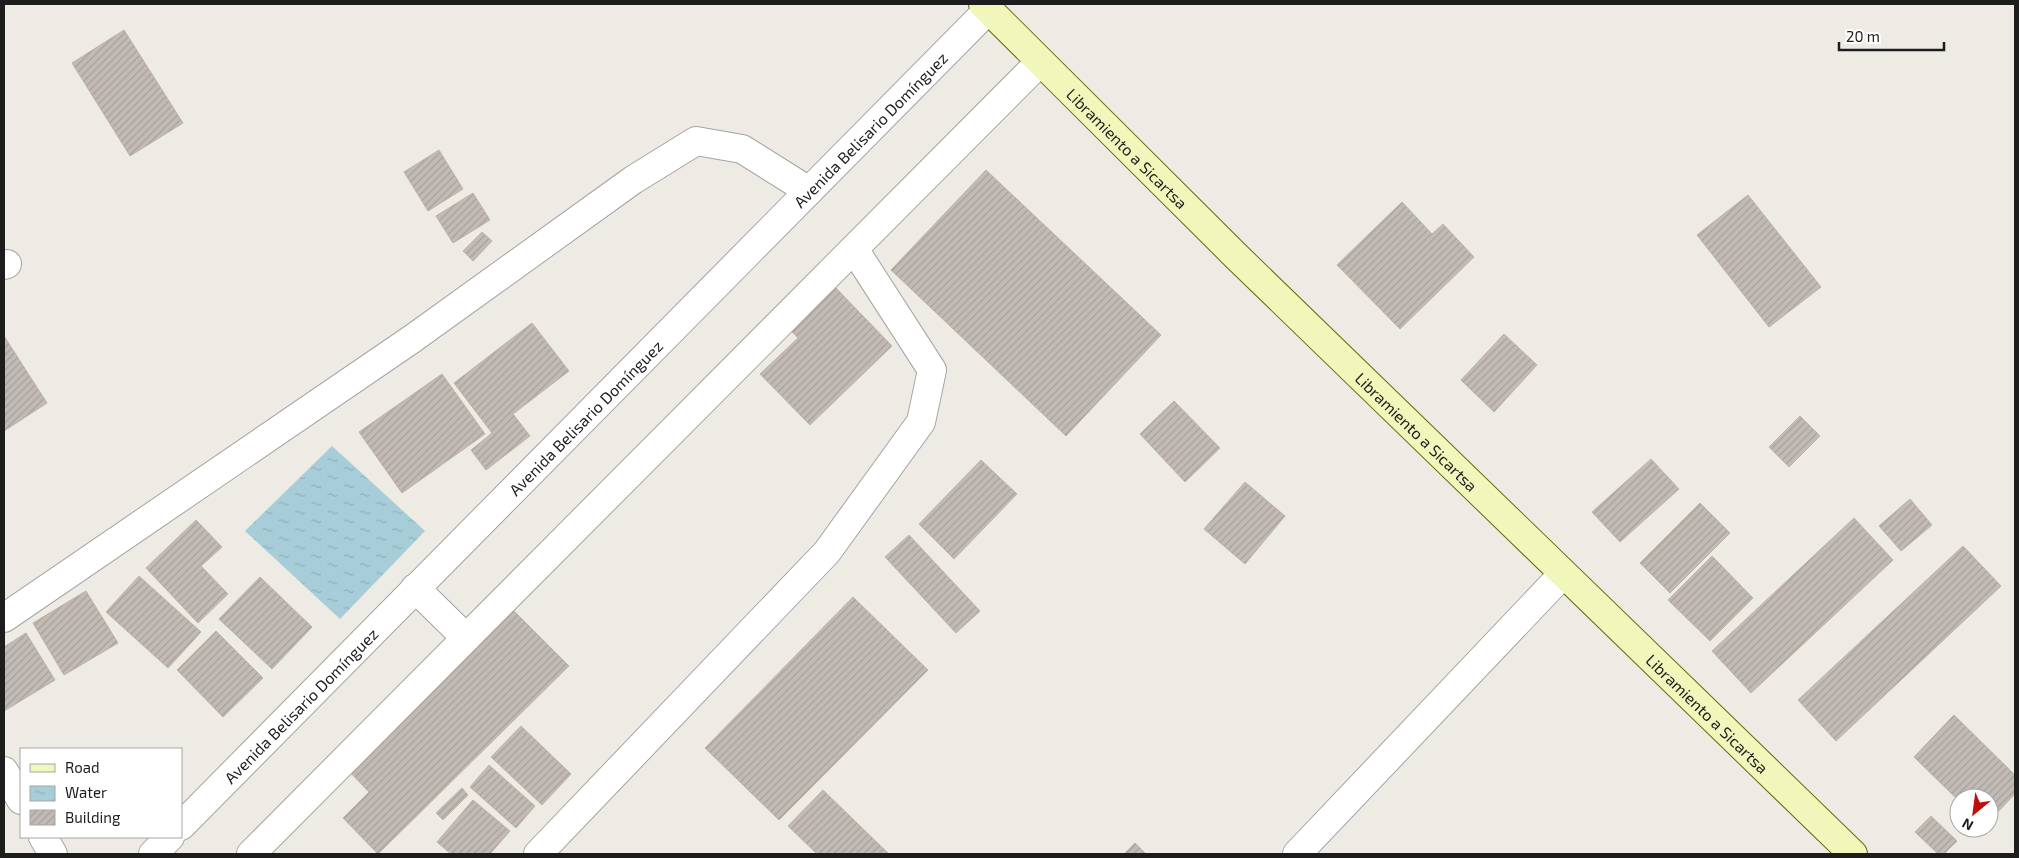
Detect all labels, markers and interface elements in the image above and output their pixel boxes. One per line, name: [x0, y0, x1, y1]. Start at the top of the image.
scale bar: [1839, 20, 1944, 52]
text: 20 m: [1846, 27, 1880, 45]
street label: Avenida Belisario Domínguez: [789, 48, 951, 211]
street label: Libramiento a Sicartsa: [1063, 84, 1192, 212]
street label: Avenida Belisario Domínguez: [505, 336, 666, 499]
street label: Libramiento a Sicartsa: [1352, 368, 1482, 495]
street label: Avenida Belisario Domínguez: [220, 624, 381, 787]
street label: Libramiento a Sicartsa: [1643, 650, 1773, 777]
legend: [20, 748, 182, 838]
text: Road: [65, 758, 100, 776]
text: Water: [65, 783, 107, 801]
north arrow: [1949, 788, 1999, 838]
text: Building: [65, 808, 121, 826]
text: N: [1959, 815, 1976, 835]

